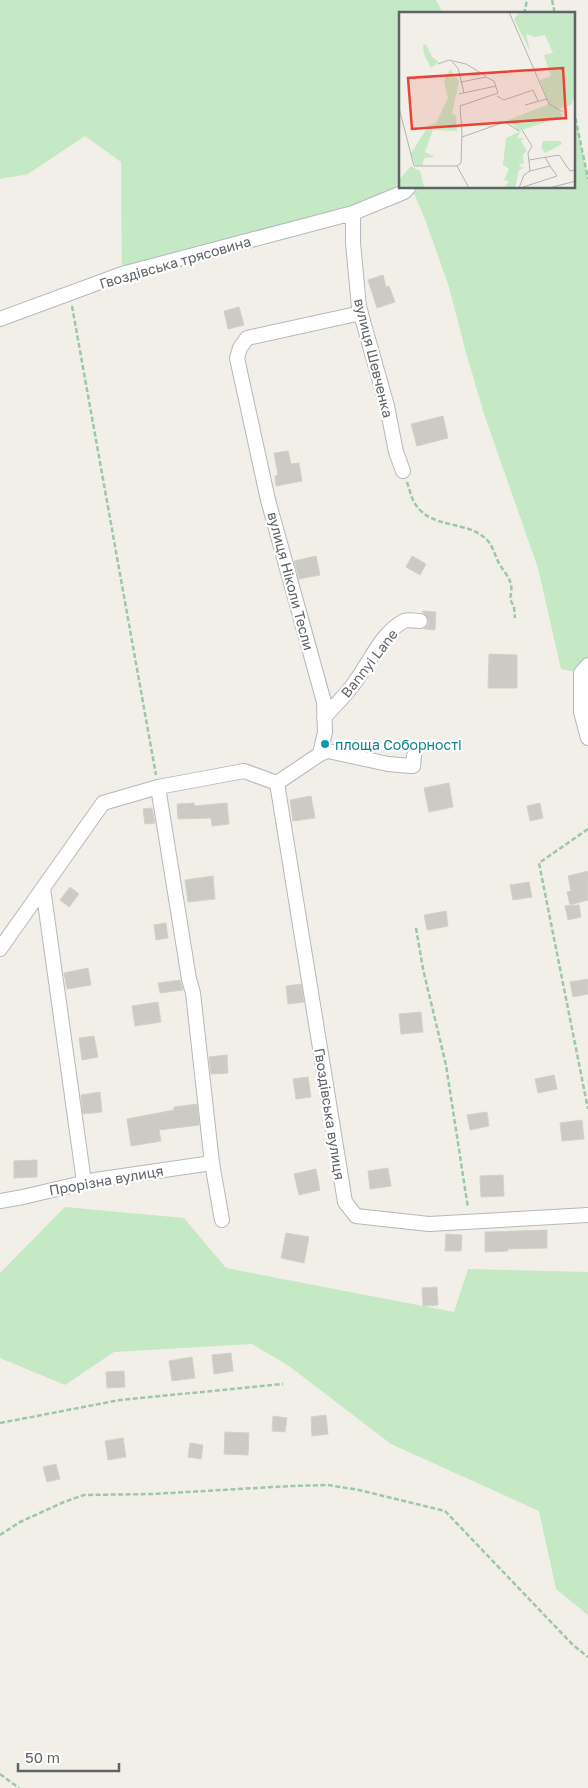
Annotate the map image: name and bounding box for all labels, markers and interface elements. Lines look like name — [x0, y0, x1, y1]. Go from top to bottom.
inset map — [399, 12, 576, 189]
street label: Гвоздівська трясовина — [97, 232, 253, 292]
street label: вулиця Шевченка — [351, 297, 397, 419]
street label: вулиця Ніколи Тесли — [264, 510, 318, 652]
street label: Bannyi Lane — [337, 625, 401, 701]
place label: площа Соборності — [335, 736, 462, 753]
marker: площа Соборності — [319, 738, 331, 750]
street label: Гвоздівська вулиця — [311, 1047, 349, 1181]
street label: Прорізна вулиця — [47, 1162, 165, 1198]
scale bar — [18, 1740, 119, 1772]
text: 50 m — [25, 1748, 60, 1766]

